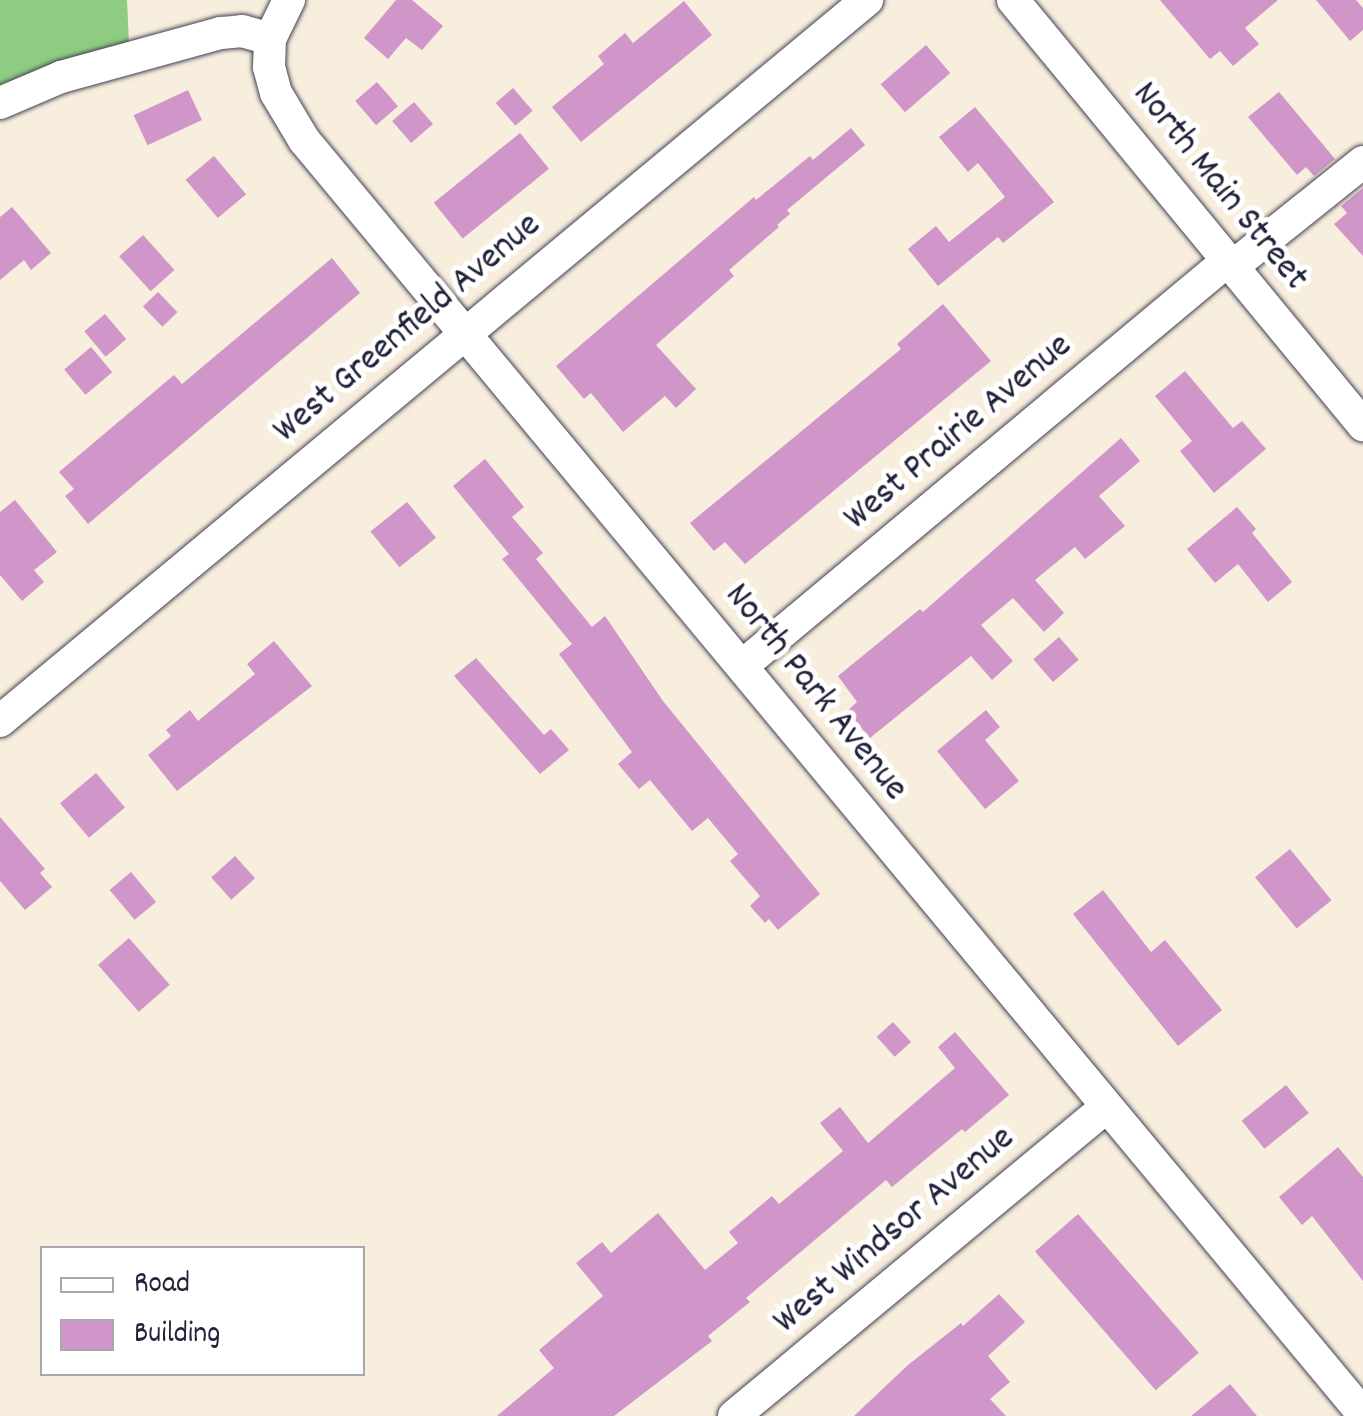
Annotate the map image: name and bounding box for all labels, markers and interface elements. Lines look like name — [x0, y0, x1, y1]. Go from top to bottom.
street label: North Main Street — [1121, 73, 1317, 301]
street label: West Greenfield Avenue — [265, 204, 551, 454]
street label: West Prairie Avenue — [836, 324, 1082, 542]
street label: North Park Avenue — [713, 575, 917, 811]
street label: West Windsor Avenue — [765, 1117, 1025, 1345]
legend — [40, 1246, 365, 1376]
text: Road — [134, 1264, 190, 1307]
text: Building — [134, 1314, 220, 1357]

